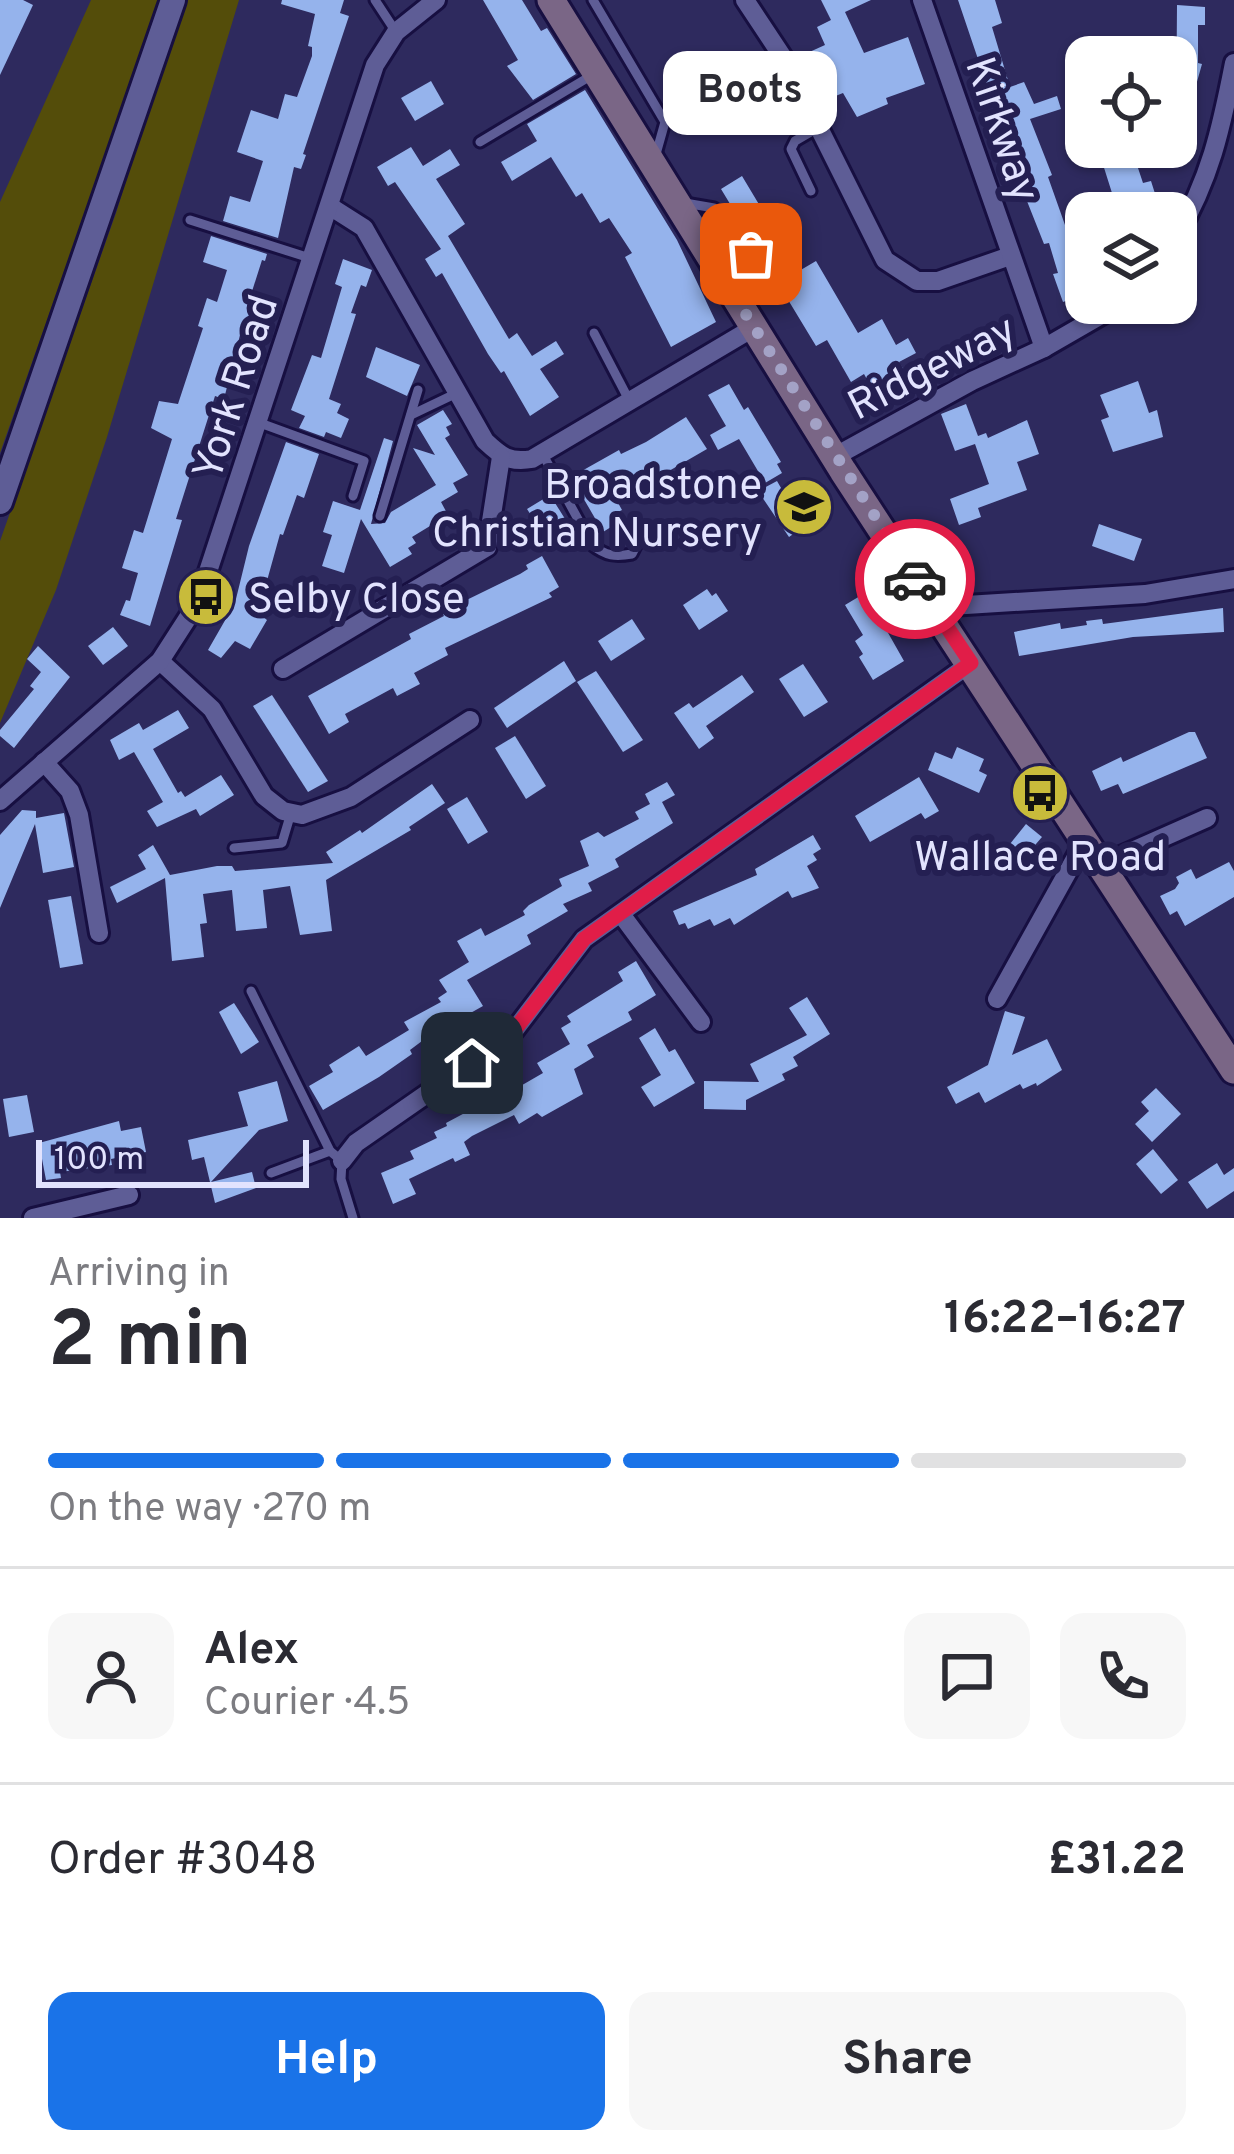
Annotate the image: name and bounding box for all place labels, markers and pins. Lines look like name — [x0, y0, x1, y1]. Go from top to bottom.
callout: Boots — [664, 50, 838, 134]
pin — [700, 203, 802, 305]
place label: Broadstone Christian Nursery — [432, 461, 762, 562]
school or university icon: Broadstone Christian Nursery — [773, 476, 835, 538]
bus stop icon: Selby Close — [175, 566, 237, 628]
place label: Selby Close — [248, 575, 465, 628]
bus stop icon: Wallace Road — [1009, 762, 1071, 824]
place label: Wallace Road — [914, 833, 1166, 886]
pin — [421, 1012, 523, 1114]

